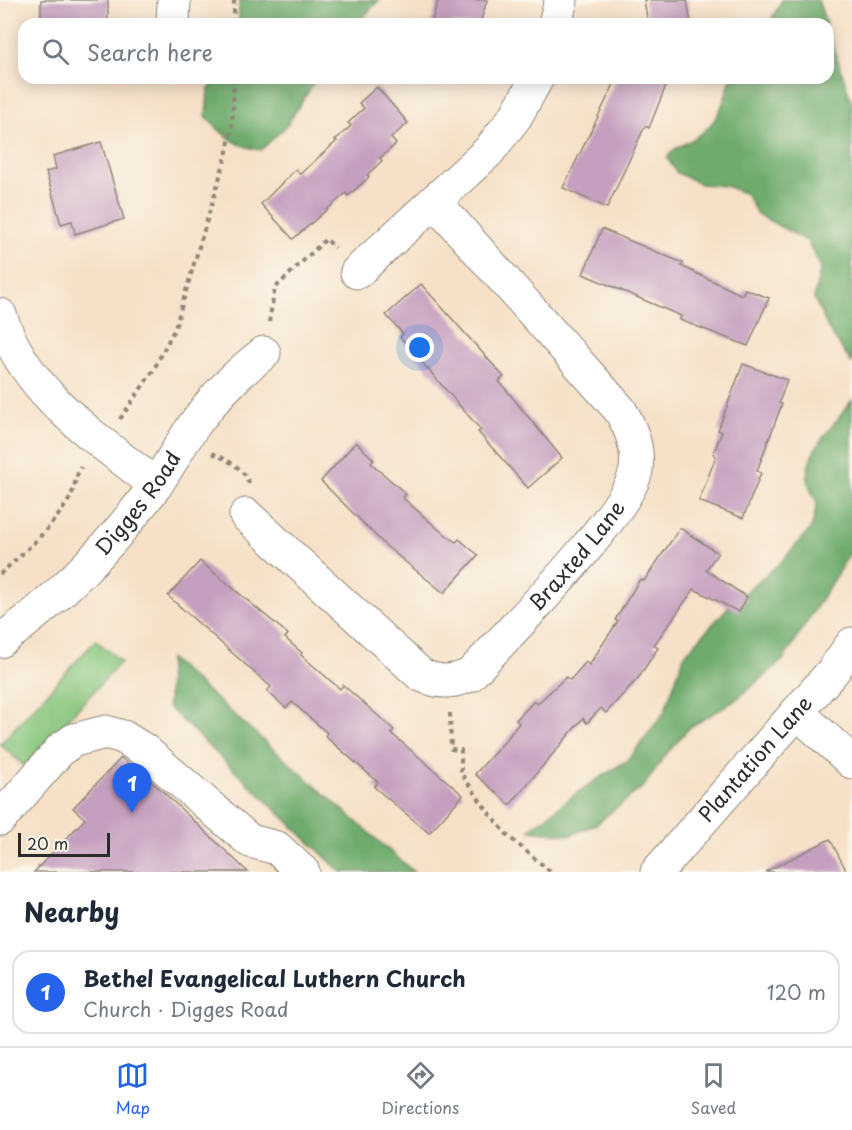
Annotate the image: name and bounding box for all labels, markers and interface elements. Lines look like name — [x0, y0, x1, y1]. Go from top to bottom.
search box — [18, 18, 834, 84]
icon: search — [39, 35, 72, 68]
text: Search here — [87, 35, 213, 68]
your location — [405, 333, 434, 362]
street label: Digges Road — [87, 444, 188, 562]
street label: Braxted Lane — [520, 493, 632, 617]
street label: Plantation Lane — [690, 687, 819, 828]
pin: 1 — [112, 764, 152, 813]
scale bar — [18, 830, 110, 858]
text: 20 m — [27, 831, 68, 855]
text: Nearby — [24, 892, 119, 931]
text: Bethel Evangelical Luthern Church — [83, 961, 466, 994]
text: 1 — [41, 977, 50, 1007]
text: 120 m — [767, 977, 826, 1007]
text: Church · Digges Road — [83, 994, 289, 1024]
tab: Map — [116, 1059, 150, 1119]
tab: Directions — [381, 1059, 459, 1119]
tab: Saved — [691, 1059, 736, 1119]

